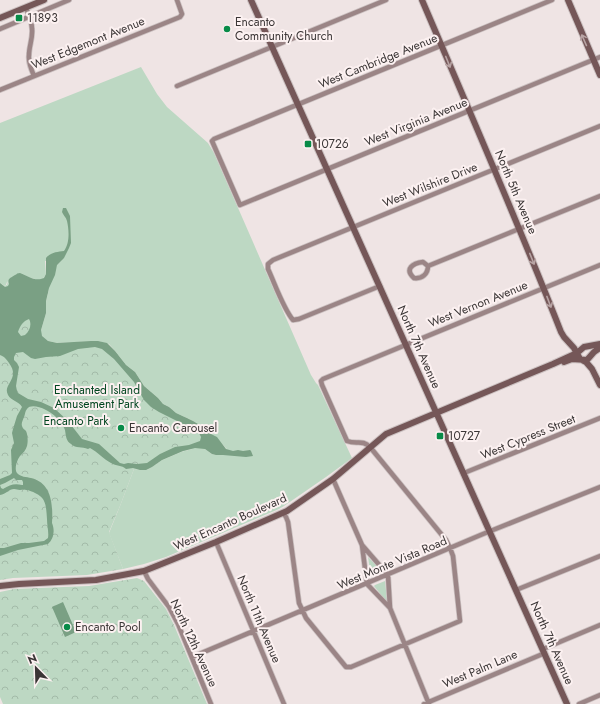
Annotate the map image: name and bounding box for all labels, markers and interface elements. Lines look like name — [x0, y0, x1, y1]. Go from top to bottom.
place label: 11893 — [27, 9, 58, 27]
street label: West Edgemont Avenue — [29, 12, 147, 74]
marker: 11893 — [14, 13, 24, 23]
place label: Encanto Community Church — [235, 13, 333, 45]
marker: Encanto Community Church — [222, 24, 232, 34]
street label: West Cambridge Avenue — [316, 29, 440, 93]
one-way arrow — [580, 34, 588, 46]
one-way arrow — [445, 55, 452, 67]
street label: West Virginia Avenue — [362, 93, 470, 151]
place label: 10726 — [316, 135, 349, 153]
marker: 10726 — [303, 139, 313, 149]
street label: North 5th Avenue — [490, 147, 542, 237]
street label: West Wilshire Drive — [380, 158, 480, 212]
one-way arrow — [529, 252, 536, 264]
street label: West Vernon Avenue — [426, 276, 530, 332]
one-way arrow — [546, 295, 554, 307]
street label: North 7th Avenue — [393, 303, 445, 391]
park label: Enchanted Island Amusement Park — [54, 381, 140, 413]
street label: West Cypress Street — [478, 410, 578, 464]
park label: Encanto Park — [43, 412, 109, 430]
place label: Encanto Carousel — [129, 419, 217, 437]
marker: Encanto Carousel — [116, 423, 126, 433]
place label: 10727 — [448, 427, 481, 445]
marker: 10727 — [435, 431, 445, 441]
street label: West Encanto Boulevard — [170, 489, 290, 555]
street label: West Monte Vista Road — [334, 532, 450, 594]
street label: North 11th Avenue — [232, 572, 286, 666]
street label: North 12th Avenue — [166, 596, 222, 690]
street label: North 7th Avenue — [526, 599, 578, 687]
place label: Encanto Pool — [75, 618, 141, 636]
marker: Encanto Pool — [62, 622, 72, 632]
street label: West Palm Lane — [440, 645, 520, 693]
north arrow — [16, 648, 56, 688]
text: N — [25, 650, 39, 668]

